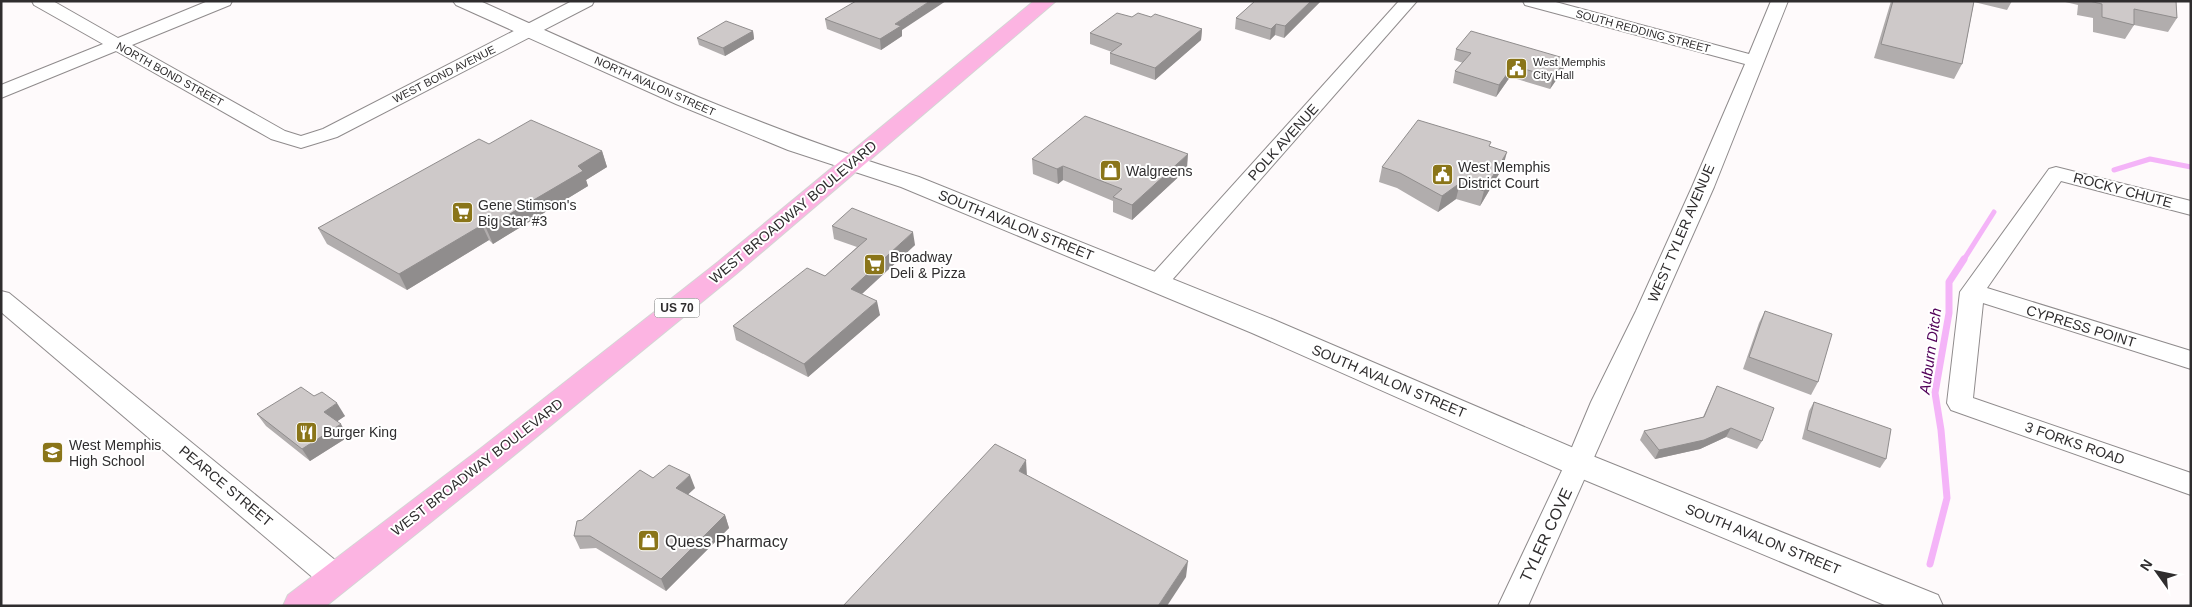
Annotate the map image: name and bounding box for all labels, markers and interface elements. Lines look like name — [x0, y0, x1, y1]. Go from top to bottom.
street label: SOUTH REDDING STREET — [1574, 7, 1712, 55]
street label: NORTH BOND STREET — [115, 40, 226, 109]
street label: WEST BOND AVENUE — [391, 43, 497, 105]
street label: NORTH AVALON STREET — [593, 54, 717, 118]
public building icon: West Memphis City Hall — [1505, 56, 1529, 80]
place label: West Memphis City Hall — [1533, 56, 1606, 81]
street label: POLK AVENUE — [1245, 101, 1321, 183]
street label: WEST BROADWAY BOULEVARD — [706, 137, 880, 287]
shop icon: Walgreens — [1098, 159, 1122, 183]
place label: West Memphis District Court — [1458, 159, 1550, 191]
street label: WEST TYLER AVENUE — [1645, 161, 1717, 305]
place label: Walgreens — [1126, 163, 1192, 179]
public building icon: West Memphis District Court — [1430, 163, 1454, 187]
street label: ROCKY CHUTE — [2072, 169, 2174, 211]
street label: SOUTH AVALON STREET — [936, 186, 1096, 264]
place label: Gene Stimson's Big Star #3 — [478, 197, 576, 229]
supermarket icon: Gene Stimson's Big Star #3 — [450, 201, 474, 225]
place label: Broadway Deli & Pizza — [890, 249, 966, 281]
supermarket icon: Broadway Deli & Pizza — [862, 253, 886, 277]
road number: US 70 — [654, 298, 700, 318]
street label: CYPRESS POINT — [2024, 302, 2138, 350]
water label: Auburn Ditch — [1915, 307, 1944, 396]
street label: SOUTH AVALON STREET — [1309, 341, 1469, 421]
street label: WEST BROADWAY BOULEVARD — [388, 395, 566, 539]
street label: 3 FORKS ROAD — [2023, 418, 2127, 468]
restaurant icon: Burger King — [295, 420, 319, 444]
place label: Burger King — [323, 424, 397, 440]
place label: West Memphis High School — [69, 437, 161, 469]
school or university icon: West Memphis High School — [41, 441, 65, 465]
street label: PEARCE STREET — [176, 442, 276, 530]
street label: TYLER COVE — [1517, 485, 1575, 585]
street label: SOUTH AVALON STREET — [1683, 500, 1843, 578]
shop icon: Quess Pharmacy — [637, 529, 661, 553]
place label: Quess Pharmacy — [665, 533, 788, 550]
north arrow — [2132, 547, 2182, 597]
text: N — [2137, 556, 2156, 574]

